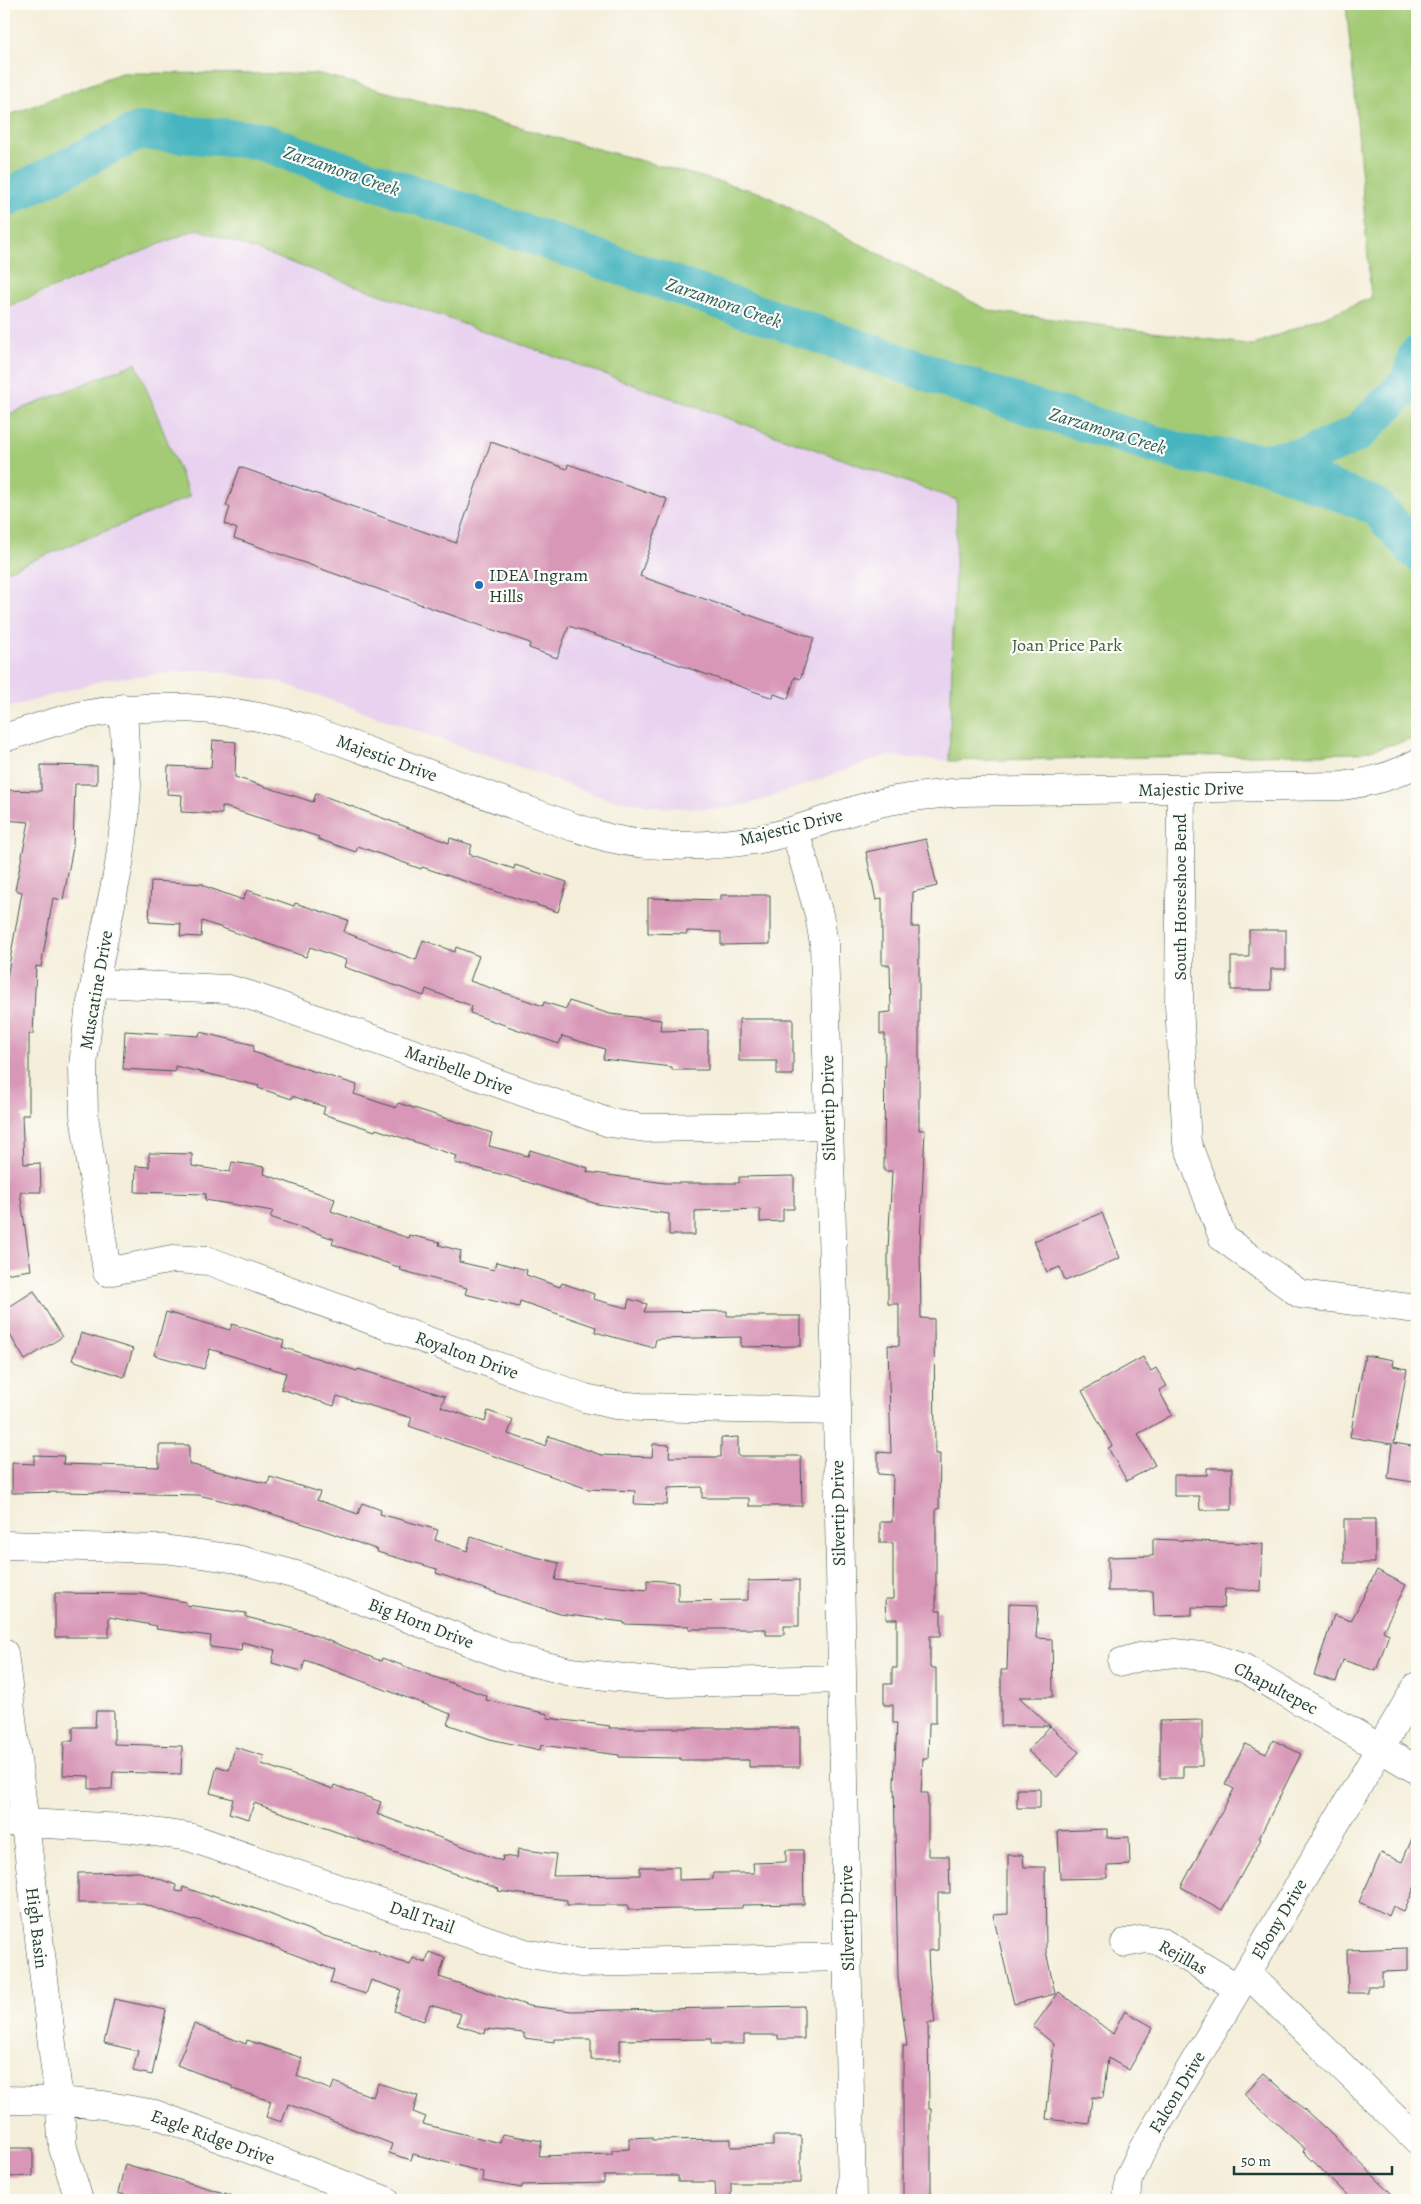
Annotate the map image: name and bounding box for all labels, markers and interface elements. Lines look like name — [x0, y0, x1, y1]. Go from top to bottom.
water label: Zarzamora Creek — [280, 139, 403, 203]
water label: Zarzamora Creek — [662, 271, 785, 335]
water label: Zarzamora Creek — [1046, 401, 1169, 461]
place label: IDEA Ingram Hills — [489, 563, 588, 608]
marker: IDEA Ingram Hills — [473, 579, 485, 591]
park label: Joan Price Park — [1012, 633, 1122, 657]
street label: Majestic Drive — [333, 729, 441, 787]
street label: Majestic Drive — [1138, 776, 1244, 802]
street label: Majestic Drive — [737, 803, 845, 851]
street label: South Horseshoe Bend — [1168, 813, 1192, 980]
street label: Muscatine Drive — [74, 929, 118, 1051]
street label: Maribelle Drive — [402, 1039, 516, 1101]
street label: Silvertip Drive — [815, 1055, 841, 1161]
street label: Royalton Drive — [412, 1325, 522, 1385]
street label: Silvertip Drive — [825, 1460, 851, 1566]
street label: Big Horn Drive — [365, 1592, 477, 1654]
street label: Chapultepec — [1230, 1656, 1322, 1720]
street label: Silvertip Drive — [834, 1865, 860, 1971]
street label: Ebony Drive — [1245, 1874, 1313, 1964]
street label: High Basin — [20, 1886, 54, 1970]
street label: Dall Trail — [386, 1895, 458, 1939]
street label: Rejillas — [1154, 1934, 1212, 1980]
street label: Falcon Drive — [1143, 2047, 1211, 2137]
street label: Eagle Ridge Drive — [148, 2103, 278, 2171]
scale bar — [1234, 2144, 1391, 2176]
text: 50 m — [1241, 2151, 1271, 2171]

